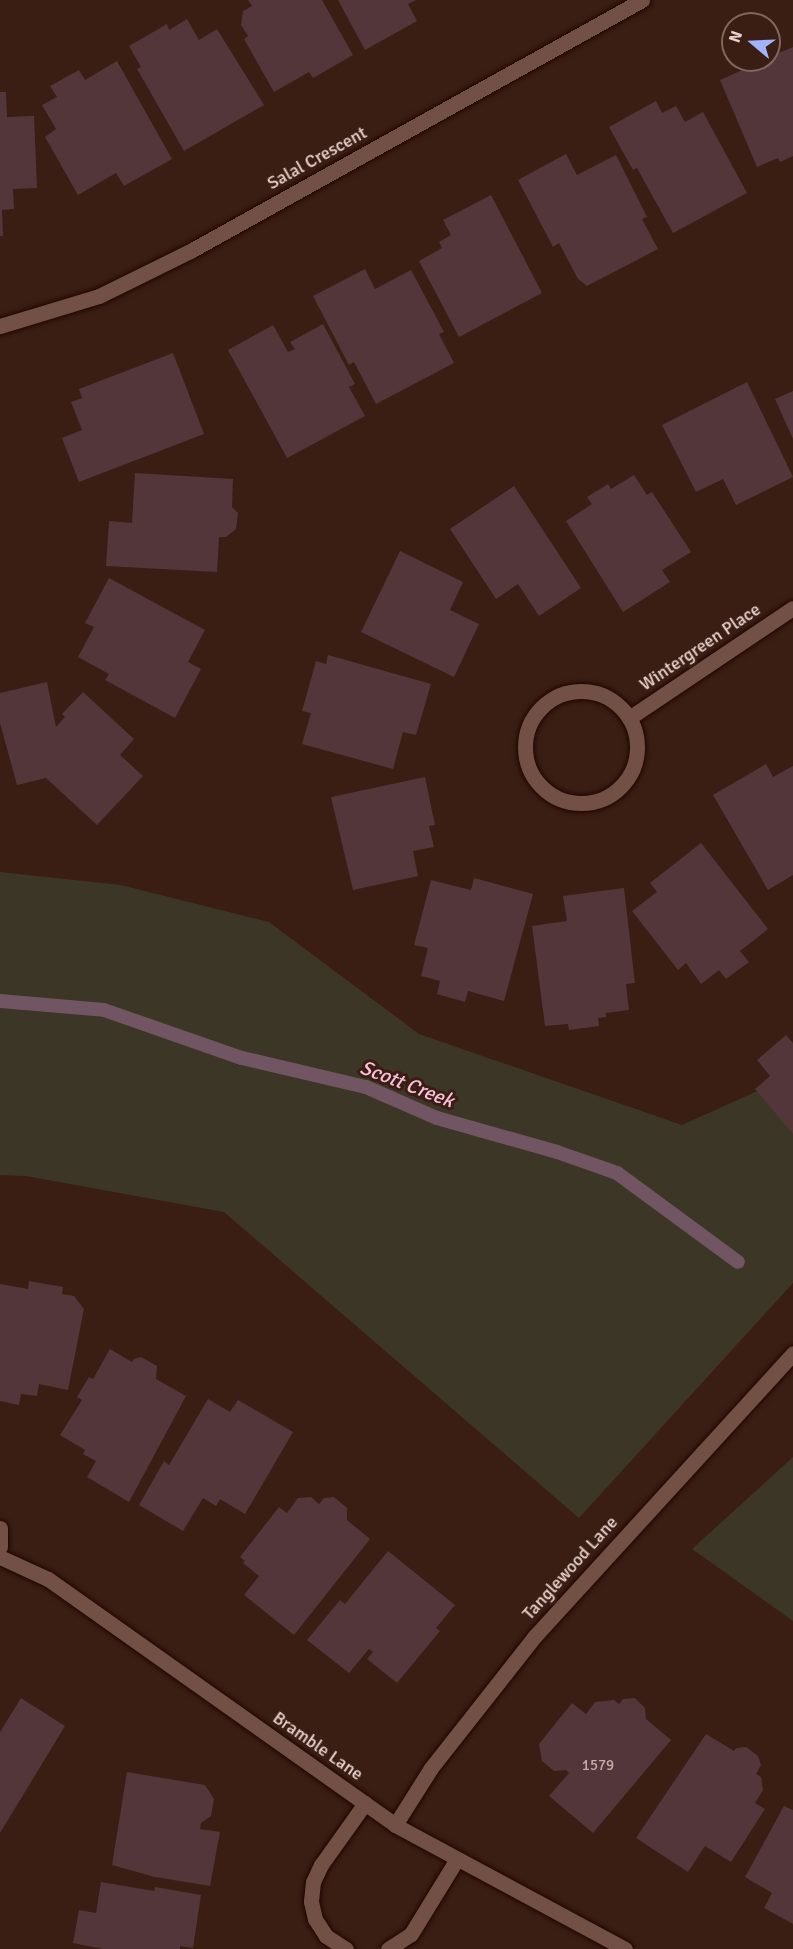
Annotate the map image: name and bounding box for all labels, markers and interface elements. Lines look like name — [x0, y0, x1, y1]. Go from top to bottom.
north arrow — [721, 12, 781, 72]
text: N — [725, 28, 747, 45]
street label: Salal Crescent — [263, 122, 371, 194]
street label: Wintergreen Place — [635, 599, 765, 695]
water label: Scott Creek — [357, 1055, 457, 1113]
street label: Tanglewood Lane — [518, 1512, 622, 1624]
street label: Bramble Lane — [269, 1707, 367, 1785]
house number: 1579 — [582, 1757, 614, 1775]

